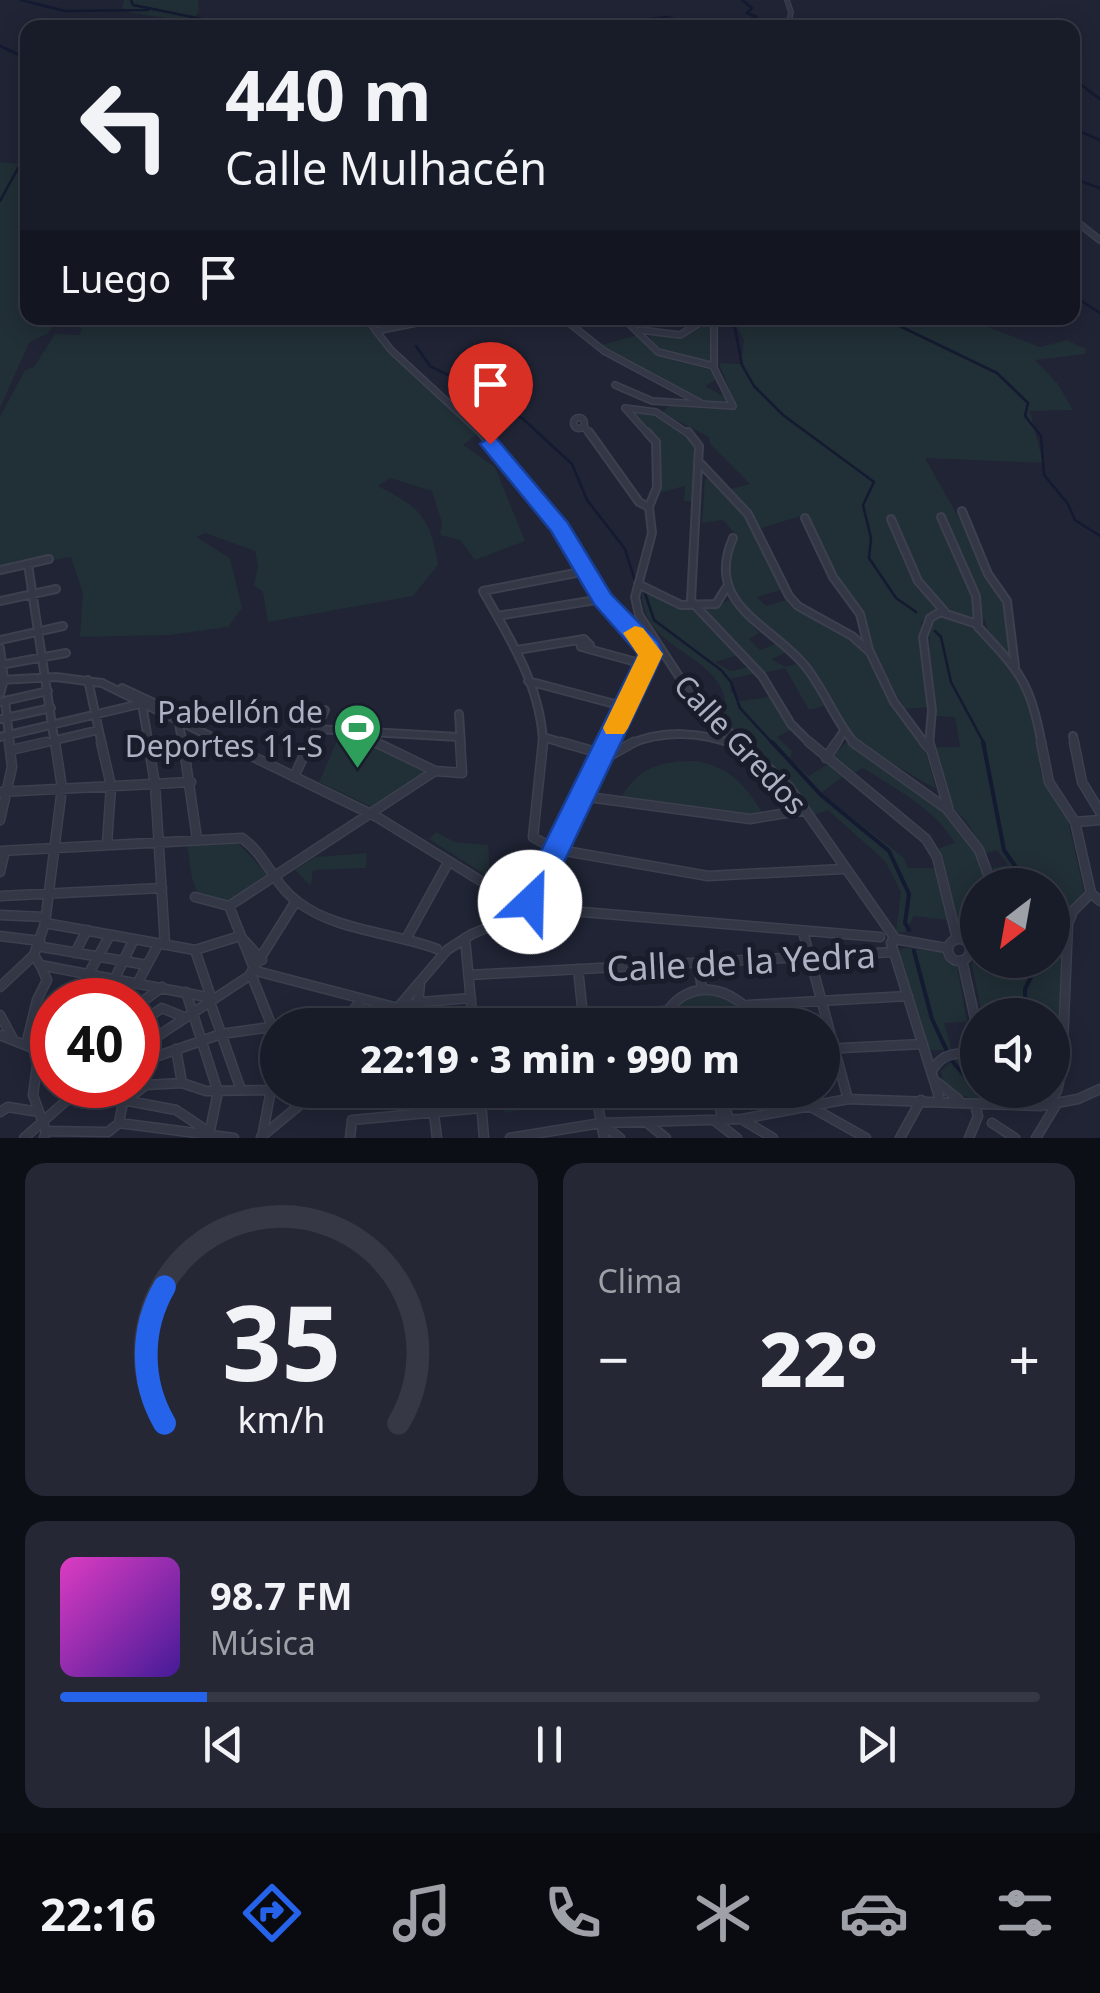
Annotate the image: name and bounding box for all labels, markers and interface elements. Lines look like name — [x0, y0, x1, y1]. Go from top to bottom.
text: 440 m — [225, 46, 432, 142]
icon: left — [60, 60, 190, 190]
text: Calle Mulhacén — [225, 137, 547, 198]
icon: arrive — [191, 250, 246, 305]
text: Luego — [60, 252, 171, 304]
pin — [448, 342, 533, 445]
icon: arrive — [463, 357, 518, 412]
street label: Calle Gredos — [665, 665, 817, 823]
place label: Pabellón de Deportes 11-S — [125, 691, 323, 766]
sports icon: Pabellón de Deportes 11-S — [332, 702, 384, 770]
position arrow — [478, 850, 582, 954]
north arrow — [960, 868, 1070, 978]
map controls — [960, 868, 1070, 1108]
street label: Calle de la Yedra — [605, 930, 877, 992]
speed limit sign: 40 — [30, 978, 160, 1108]
button: sound — [960, 998, 1070, 1108]
text: 22:19 · 3 min · 990 m — [360, 1032, 740, 1084]
text: Clima — [598, 1259, 682, 1302]
text: 35 — [222, 1270, 341, 1411]
text: 22° — [760, 1307, 878, 1409]
text: − — [598, 1321, 629, 1396]
text: + — [1009, 1321, 1040, 1396]
text: km/h — [237, 1395, 325, 1443]
text: 98.7 FM — [210, 1569, 352, 1621]
text: Música — [210, 1621, 316, 1664]
icon: previous — [196, 1717, 251, 1772]
icon: pause — [522, 1717, 577, 1772]
icon: next — [849, 1717, 904, 1772]
icon: directions — [237, 1878, 307, 1948]
icon: music — [387, 1878, 457, 1948]
icon: phone — [538, 1878, 608, 1948]
icon: climate — [688, 1878, 758, 1948]
icon: car — [839, 1878, 909, 1948]
icon: filters — [990, 1878, 1060, 1948]
text: 22:16 — [40, 1883, 156, 1944]

